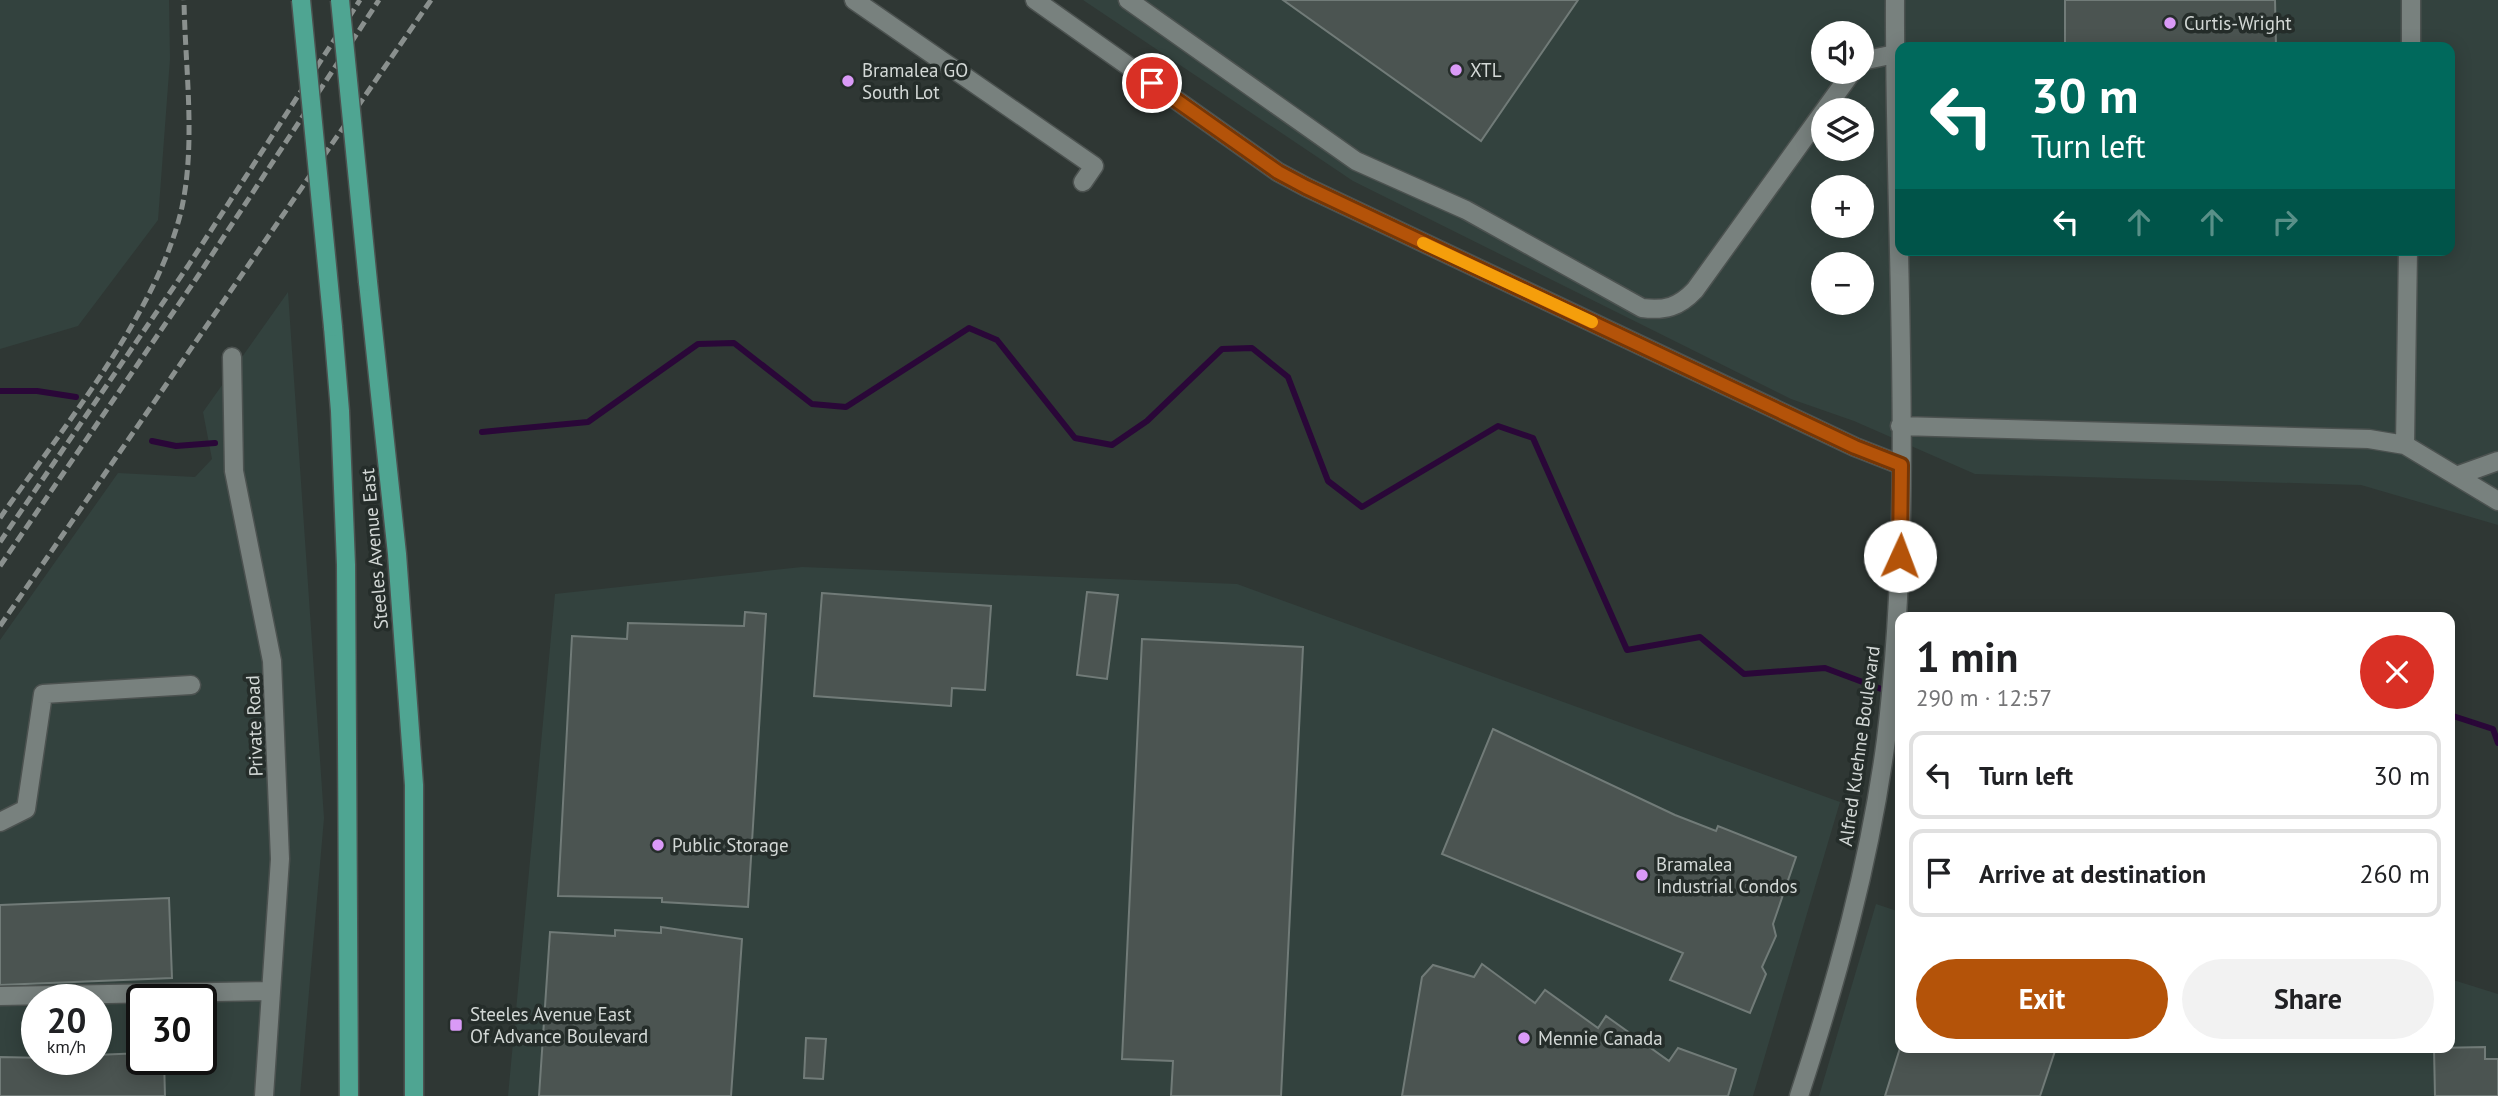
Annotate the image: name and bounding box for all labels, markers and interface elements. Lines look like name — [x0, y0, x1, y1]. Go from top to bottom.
place label: Curtis-Wright — [2184, 11, 2292, 35]
marker: Curtis-Wright — [2162, 15, 2178, 31]
map controls — [1811, 21, 1874, 315]
button: sound — [1811, 21, 1874, 84]
pin — [1122, 53, 1182, 113]
place label: Bramalea GO South Lot — [862, 58, 968, 104]
place label: XTL — [1470, 58, 1502, 82]
marker: XTL — [1448, 62, 1464, 78]
text: 30 m — [2031, 63, 2138, 127]
icon: arrive — [1133, 64, 1171, 102]
icon: left — [1916, 70, 2007, 161]
marker: Bramalea GO South Lot — [840, 73, 856, 89]
button: layers — [1811, 98, 1874, 161]
text: Turn left — [2031, 125, 2146, 167]
button: + — [1811, 175, 1874, 238]
icon: left — [2047, 203, 2085, 241]
icon: ahead — [2120, 203, 2158, 241]
icon: ahead — [2193, 203, 2231, 241]
icon: right — [2266, 203, 2304, 241]
button: − — [1811, 252, 1874, 315]
street label: Steeles Avenue East — [355, 467, 393, 631]
position arrow — [1863, 519, 1937, 593]
text: 1 min — [1916, 629, 2018, 684]
button: close — [2360, 635, 2434, 709]
street label: Alfred Kuehne Boulevard — [1833, 644, 1885, 848]
street label: Private Road — [240, 675, 268, 777]
text: 290 m · 12:57 — [1916, 683, 2052, 712]
icon: left — [1920, 756, 1958, 794]
text: Turn left — [1979, 759, 2073, 792]
text: 30 m — [2374, 759, 2430, 792]
place label: Public Storage — [672, 833, 789, 857]
marker: Public Storage — [650, 837, 666, 853]
place label: Bramalea Industrial Condos — [1656, 852, 1798, 898]
icon: arrive — [1920, 854, 1958, 892]
text: Arrive at destination — [1979, 857, 2206, 890]
text: 260 m — [2359, 857, 2430, 890]
marker: Bramalea Industrial Condos — [1634, 867, 1650, 883]
button: Exit — [1916, 959, 2168, 1039]
button: Share — [2182, 959, 2434, 1039]
speed limit sign: 30 — [126, 984, 217, 1075]
text: 20 — [47, 997, 86, 1043]
place label: Steeles Avenue East Of Advance Boulevard — [470, 1002, 648, 1048]
marker: Steeles Avenue East Of Advance Boulevard — [448, 1017, 464, 1033]
place label: Mennie Canada — [1538, 1026, 1663, 1050]
marker: Mennie Canada — [1516, 1030, 1532, 1046]
text: km/h — [47, 1035, 86, 1058]

